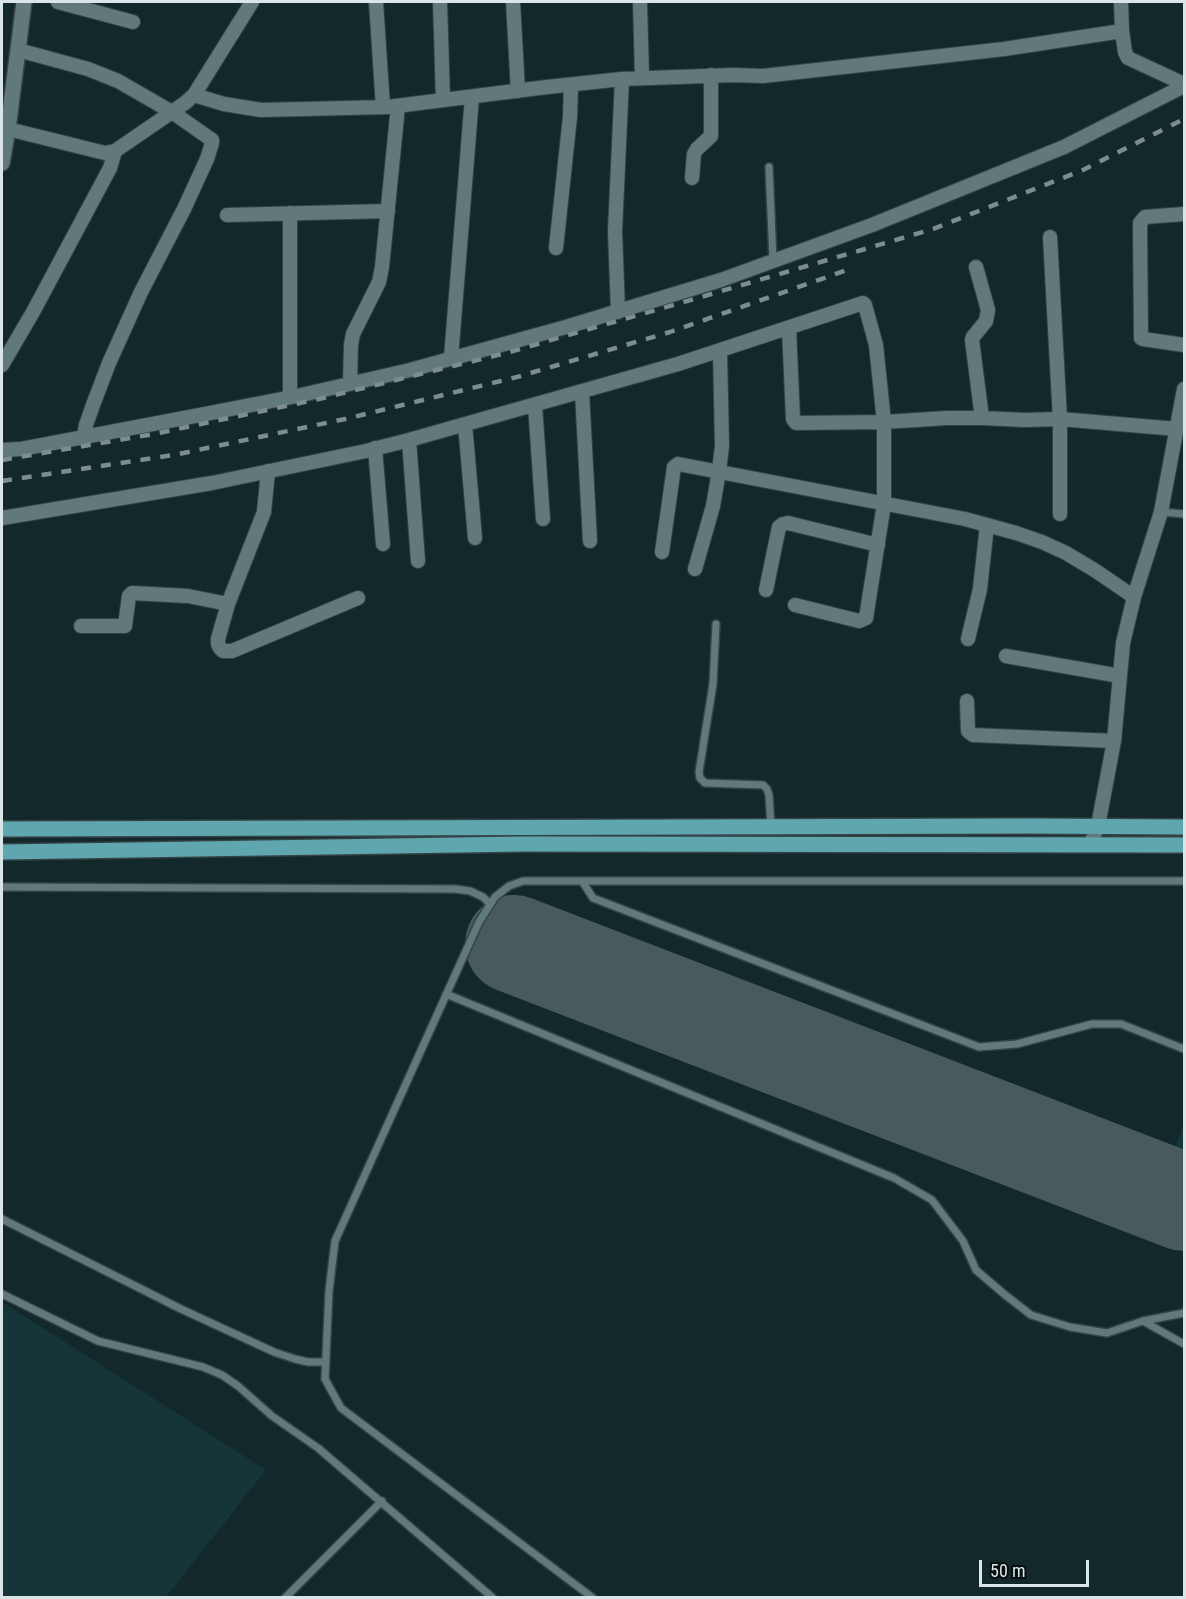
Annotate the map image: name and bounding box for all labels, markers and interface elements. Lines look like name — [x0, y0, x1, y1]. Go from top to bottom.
scale bar — [982, 1548, 1092, 1586]
text: 50 m — [990, 1560, 1025, 1581]

